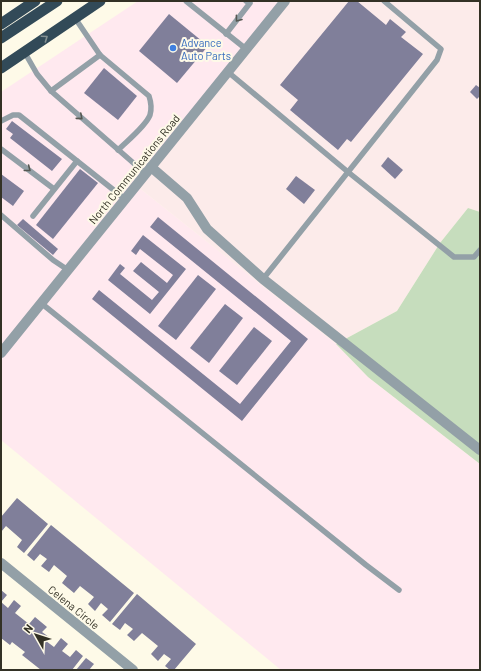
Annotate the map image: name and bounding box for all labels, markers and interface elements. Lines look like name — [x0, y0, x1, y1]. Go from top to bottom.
one-way arrow — [236, 14, 243, 21]
one-way arrow — [41, 35, 48, 43]
place label: Advance Auto Parts — [181, 36, 231, 62]
marker: Advance Auto Parts — [168, 43, 178, 53]
street label: North Communications Road — [86, 112, 182, 226]
one-way arrow — [76, 113, 83, 120]
one-way arrow — [23, 164, 30, 171]
street label: Celena Circle — [46, 582, 102, 632]
north arrow — [16, 615, 56, 655]
text: N — [20, 621, 35, 635]

